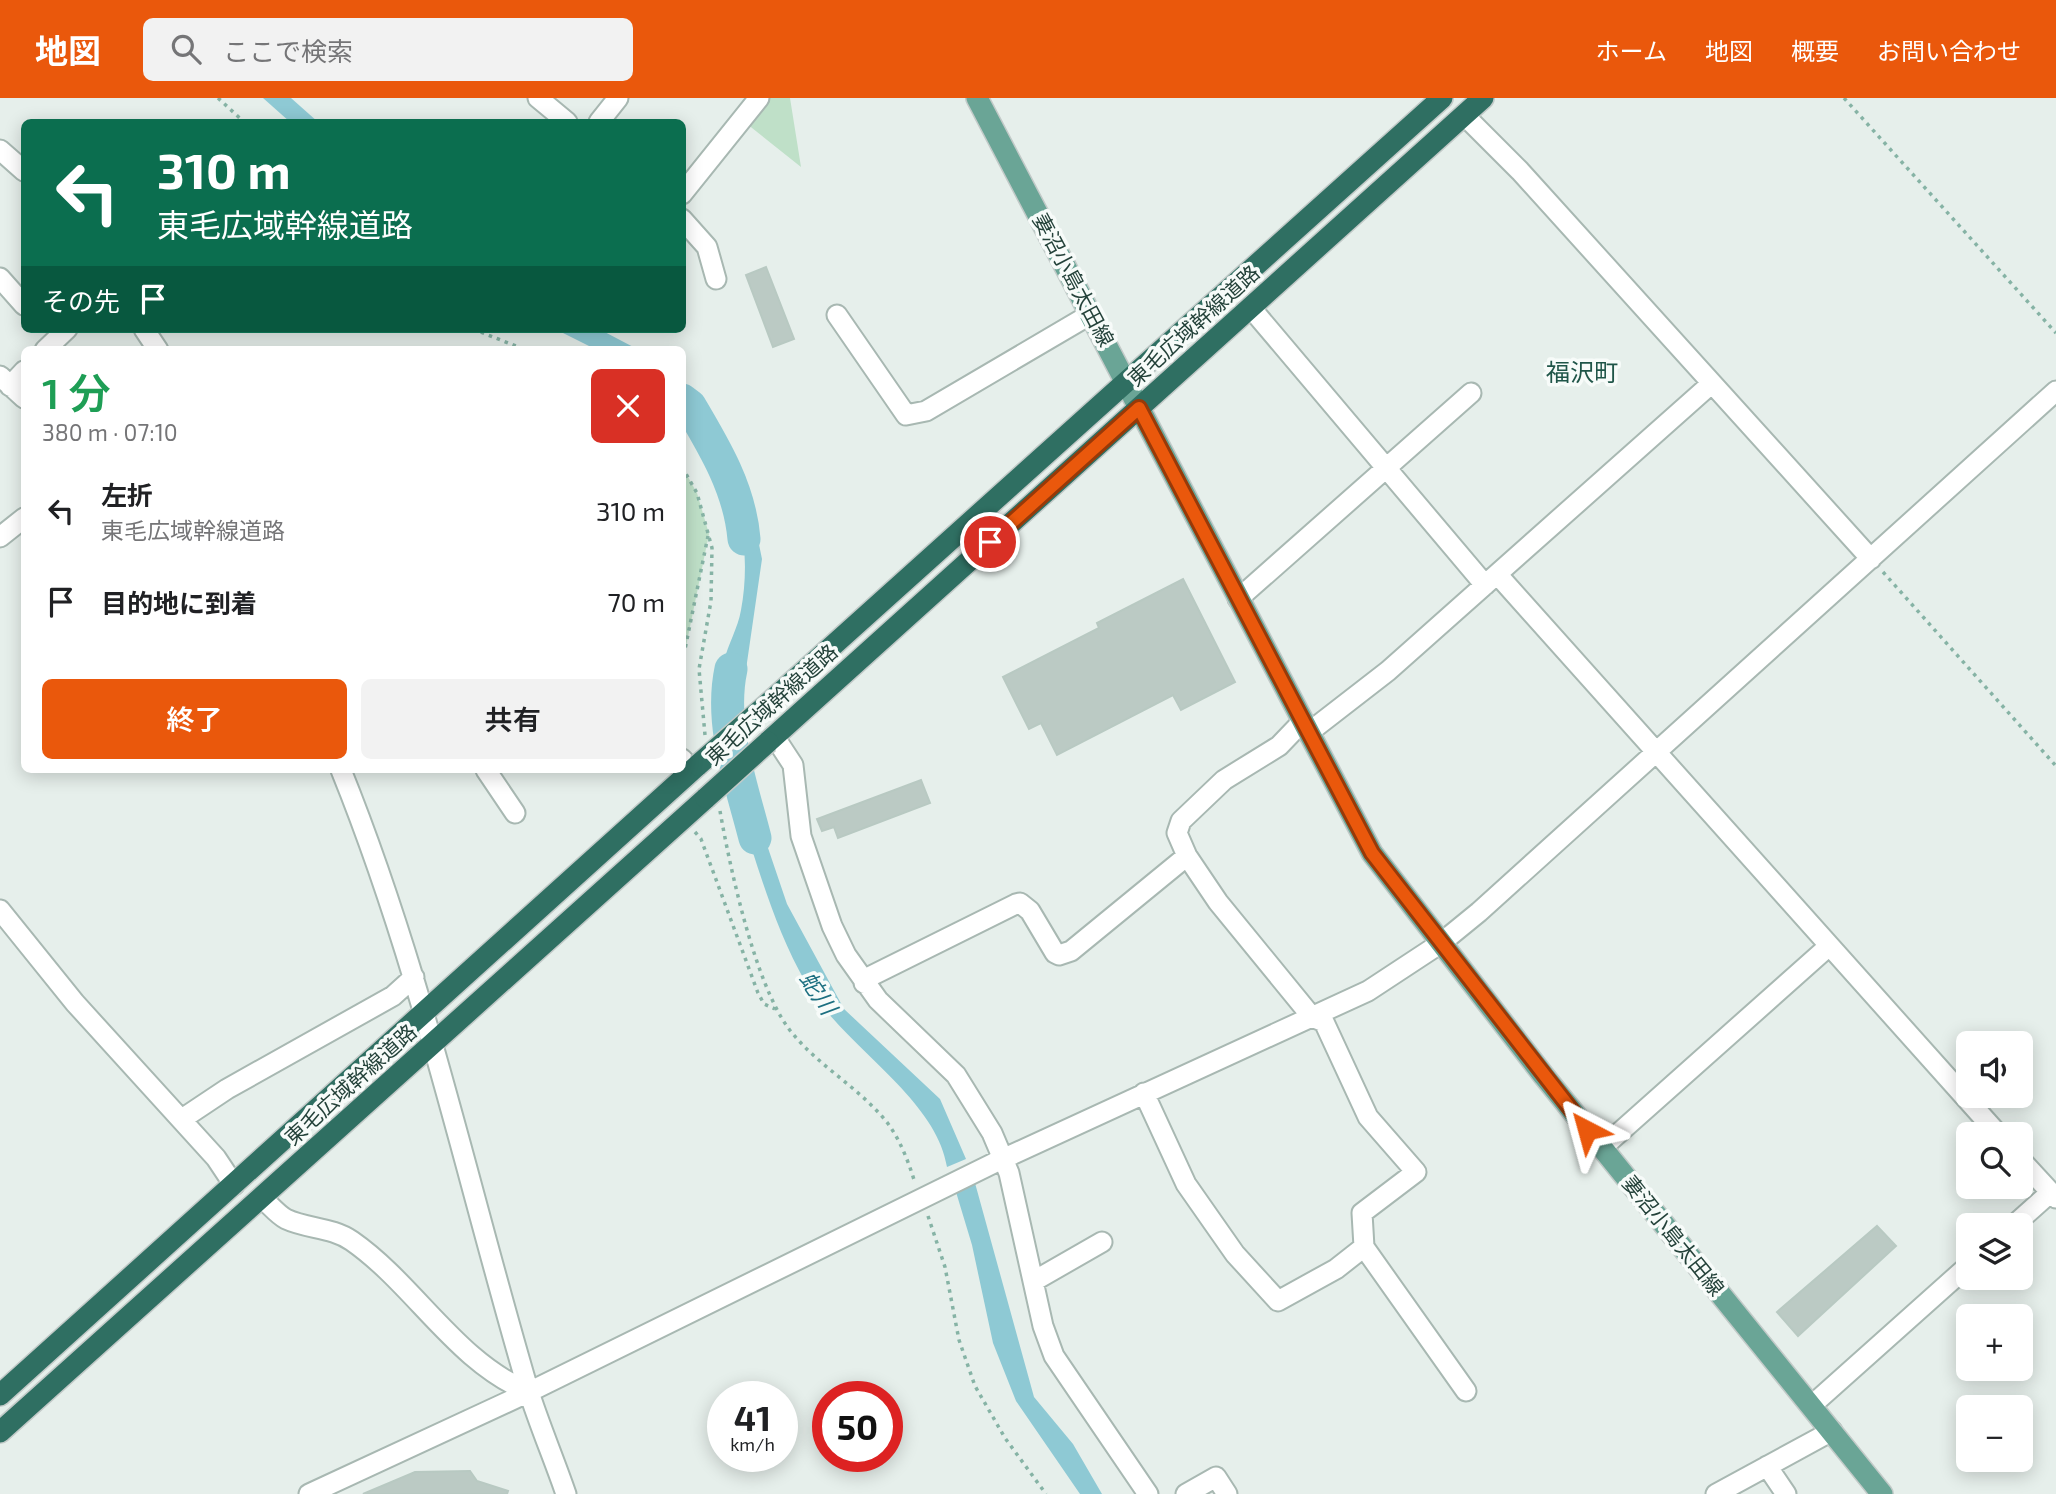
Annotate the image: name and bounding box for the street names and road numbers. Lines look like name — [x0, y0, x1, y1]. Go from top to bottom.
street label: 妻沼小島太田線 — [1029, 209, 1120, 350]
street label: 東毛広域幹線道路 — [1122, 259, 1264, 390]
street label: 東毛広域幹線道路 — [700, 638, 842, 769]
street label: 東毛広域幹線道路 — [279, 1018, 421, 1149]
street label: 妻沼小島太田線 — [1618, 1170, 1730, 1300]

